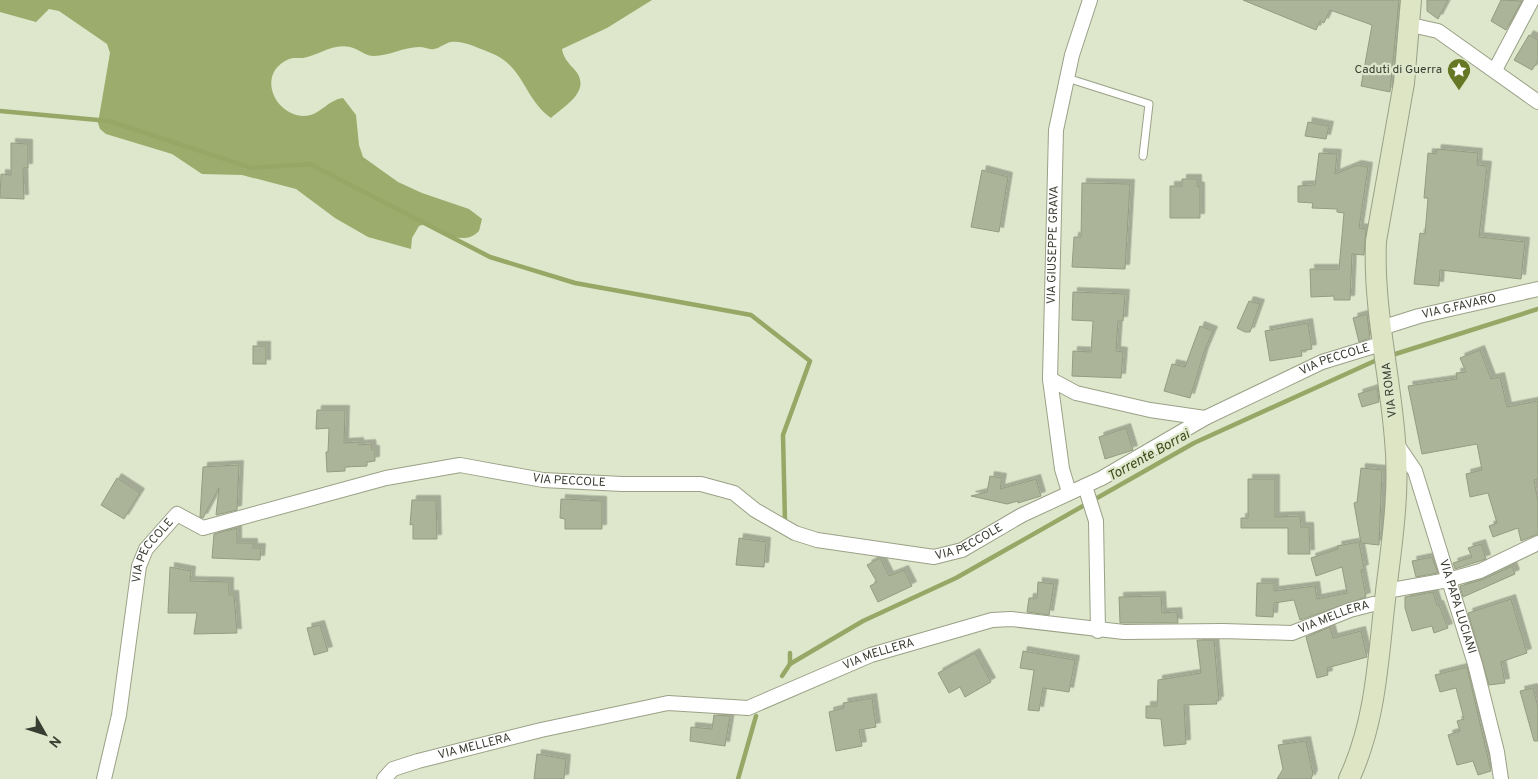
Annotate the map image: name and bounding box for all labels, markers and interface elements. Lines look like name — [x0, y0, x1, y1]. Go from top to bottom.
place icon: Caduti di Guerra — [1446, 57, 1472, 91]
place label: Caduti di Guerra — [1355, 62, 1442, 78]
street label: VIA GIUSEPPE GRAVA — [1044, 185, 1063, 304]
street label: VIA G.FAVARO — [1420, 291, 1498, 323]
street label: VIA PECCOLE — [1297, 340, 1372, 380]
street label: VIA ROMA — [1379, 361, 1401, 419]
water label: Torrente Borrai — [1105, 426, 1194, 486]
street label: VIA PECCOLE — [531, 470, 606, 491]
street label: VIA PECCOLE — [129, 515, 177, 584]
street label: VIA PECCOLE — [933, 520, 1006, 564]
street label: VIA PAPA LUCIANI — [1435, 558, 1479, 656]
street label: VIA MELLERA — [1296, 597, 1371, 638]
street label: VIA MELLERA — [840, 635, 916, 674]
north arrow — [20, 709, 70, 759]
street label: VIA MELLERA — [436, 730, 513, 764]
text: N — [44, 732, 64, 750]

